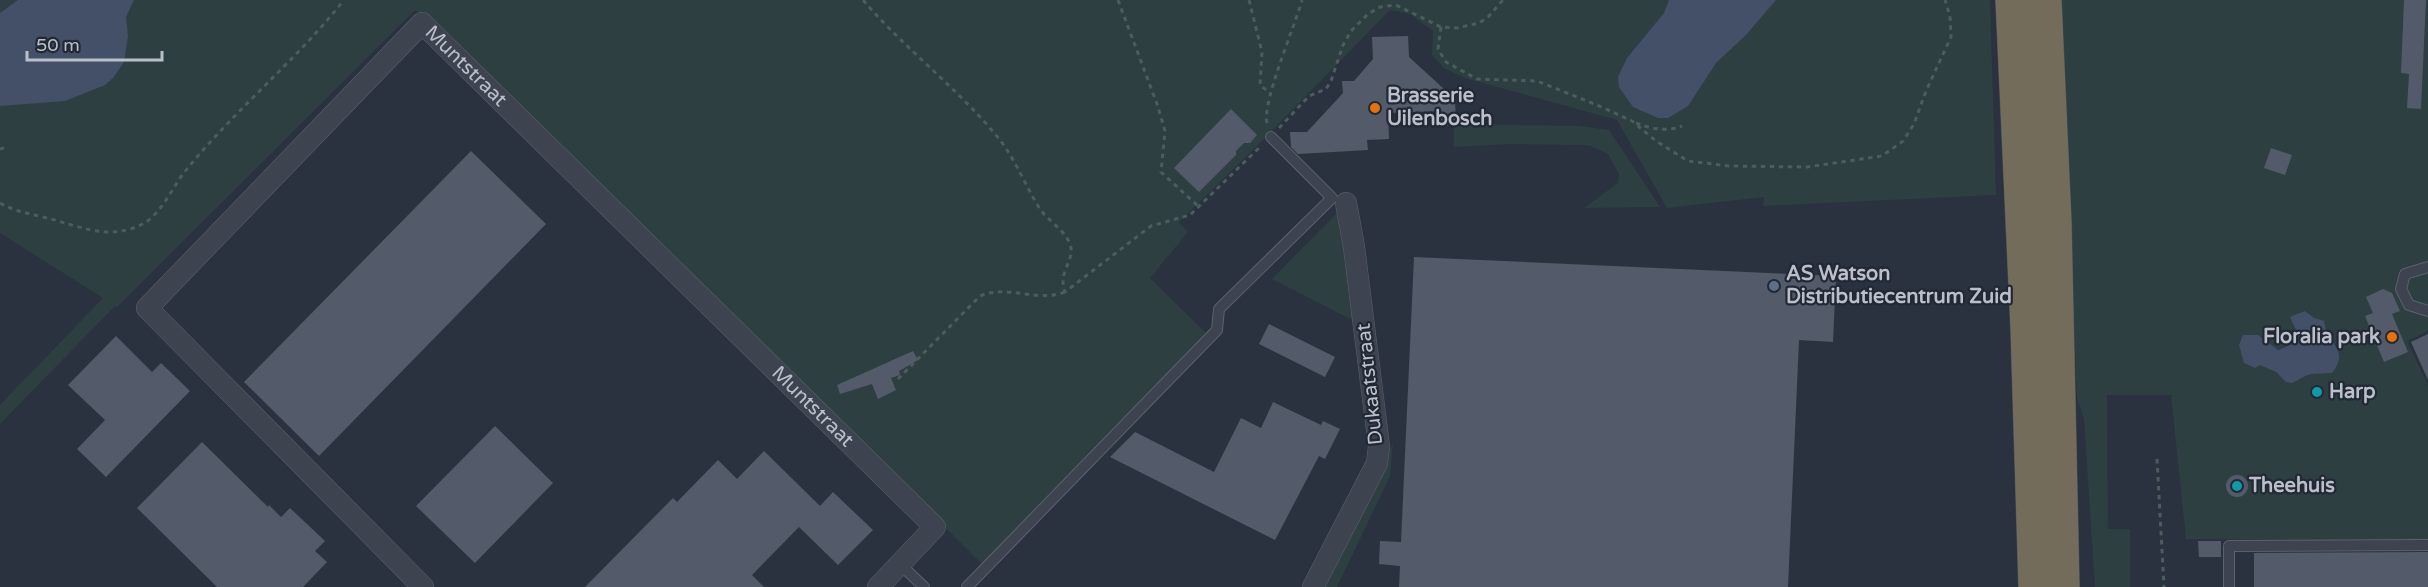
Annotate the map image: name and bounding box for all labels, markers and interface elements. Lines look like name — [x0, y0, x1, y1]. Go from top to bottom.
street label: Muntstraat — [420, 21, 512, 112]
scale bar — [27, 24, 162, 62]
text: 50 m — [36, 34, 80, 56]
place label: Brasserie Uilenbosch — [1387, 84, 1493, 131]
marker: Brasserie Uilenbosch — [1368, 101, 1382, 115]
place label: AS Watson Distributiecentrum Zuid — [1786, 262, 2012, 309]
marker: AS Watson Distributiecentrum Zuid — [1767, 279, 1781, 293]
street label: Dukaatstraat — [1352, 322, 1388, 446]
place label: Floralia park — [2263, 325, 2380, 349]
marker: Floralia park — [2385, 330, 2399, 344]
street label: Muntstraat — [766, 361, 859, 453]
place label: Harp — [2329, 380, 2376, 404]
marker: Harp — [2310, 385, 2324, 399]
place label: Theehuis — [2248, 474, 2335, 498]
marker: Theehuis — [2230, 479, 2244, 493]

